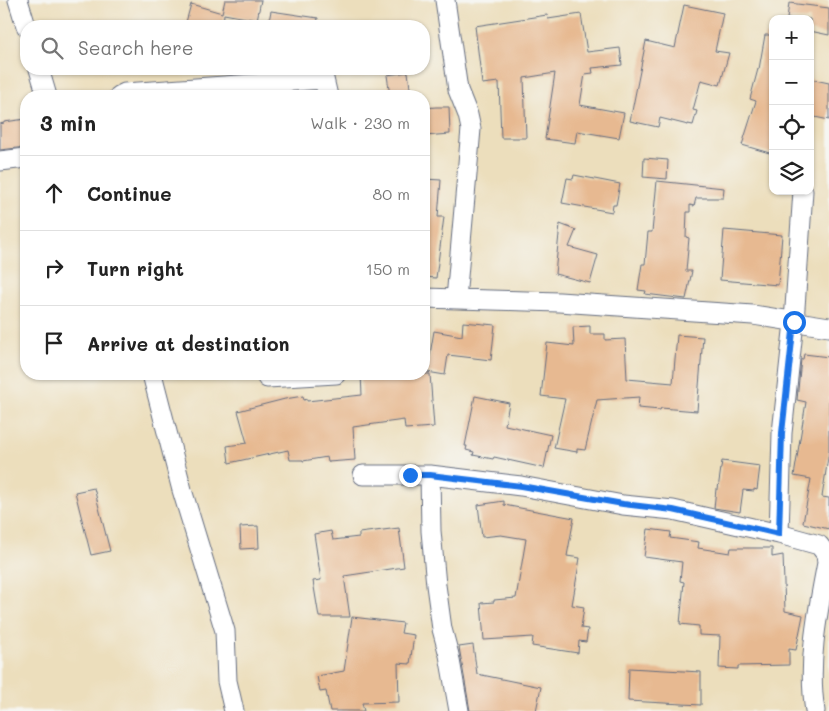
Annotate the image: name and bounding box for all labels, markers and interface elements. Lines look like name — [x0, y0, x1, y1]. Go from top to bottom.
map controls — [769, 15, 814, 195]
button: + — [769, 15, 814, 60]
search box — [20, 20, 430, 75]
icon: search — [38, 34, 66, 62]
text: Search here — [78, 35, 194, 60]
button: − — [769, 60, 814, 105]
button: locate — [769, 105, 814, 150]
text: 3 min — [40, 109, 96, 136]
text: Walk · 230 m — [310, 112, 410, 133]
button: layers — [769, 150, 814, 195]
icon: ahead — [40, 179, 68, 207]
text: Continue — [87, 181, 172, 206]
text: 80 m — [373, 183, 410, 204]
icon: right — [40, 254, 68, 282]
text: Turn right — [87, 256, 184, 281]
text: 150 m — [366, 258, 410, 279]
route start — [783, 311, 806, 334]
icon: arrive — [40, 329, 68, 357]
text: Arrive at destination — [87, 331, 290, 356]
route end — [399, 464, 422, 487]

